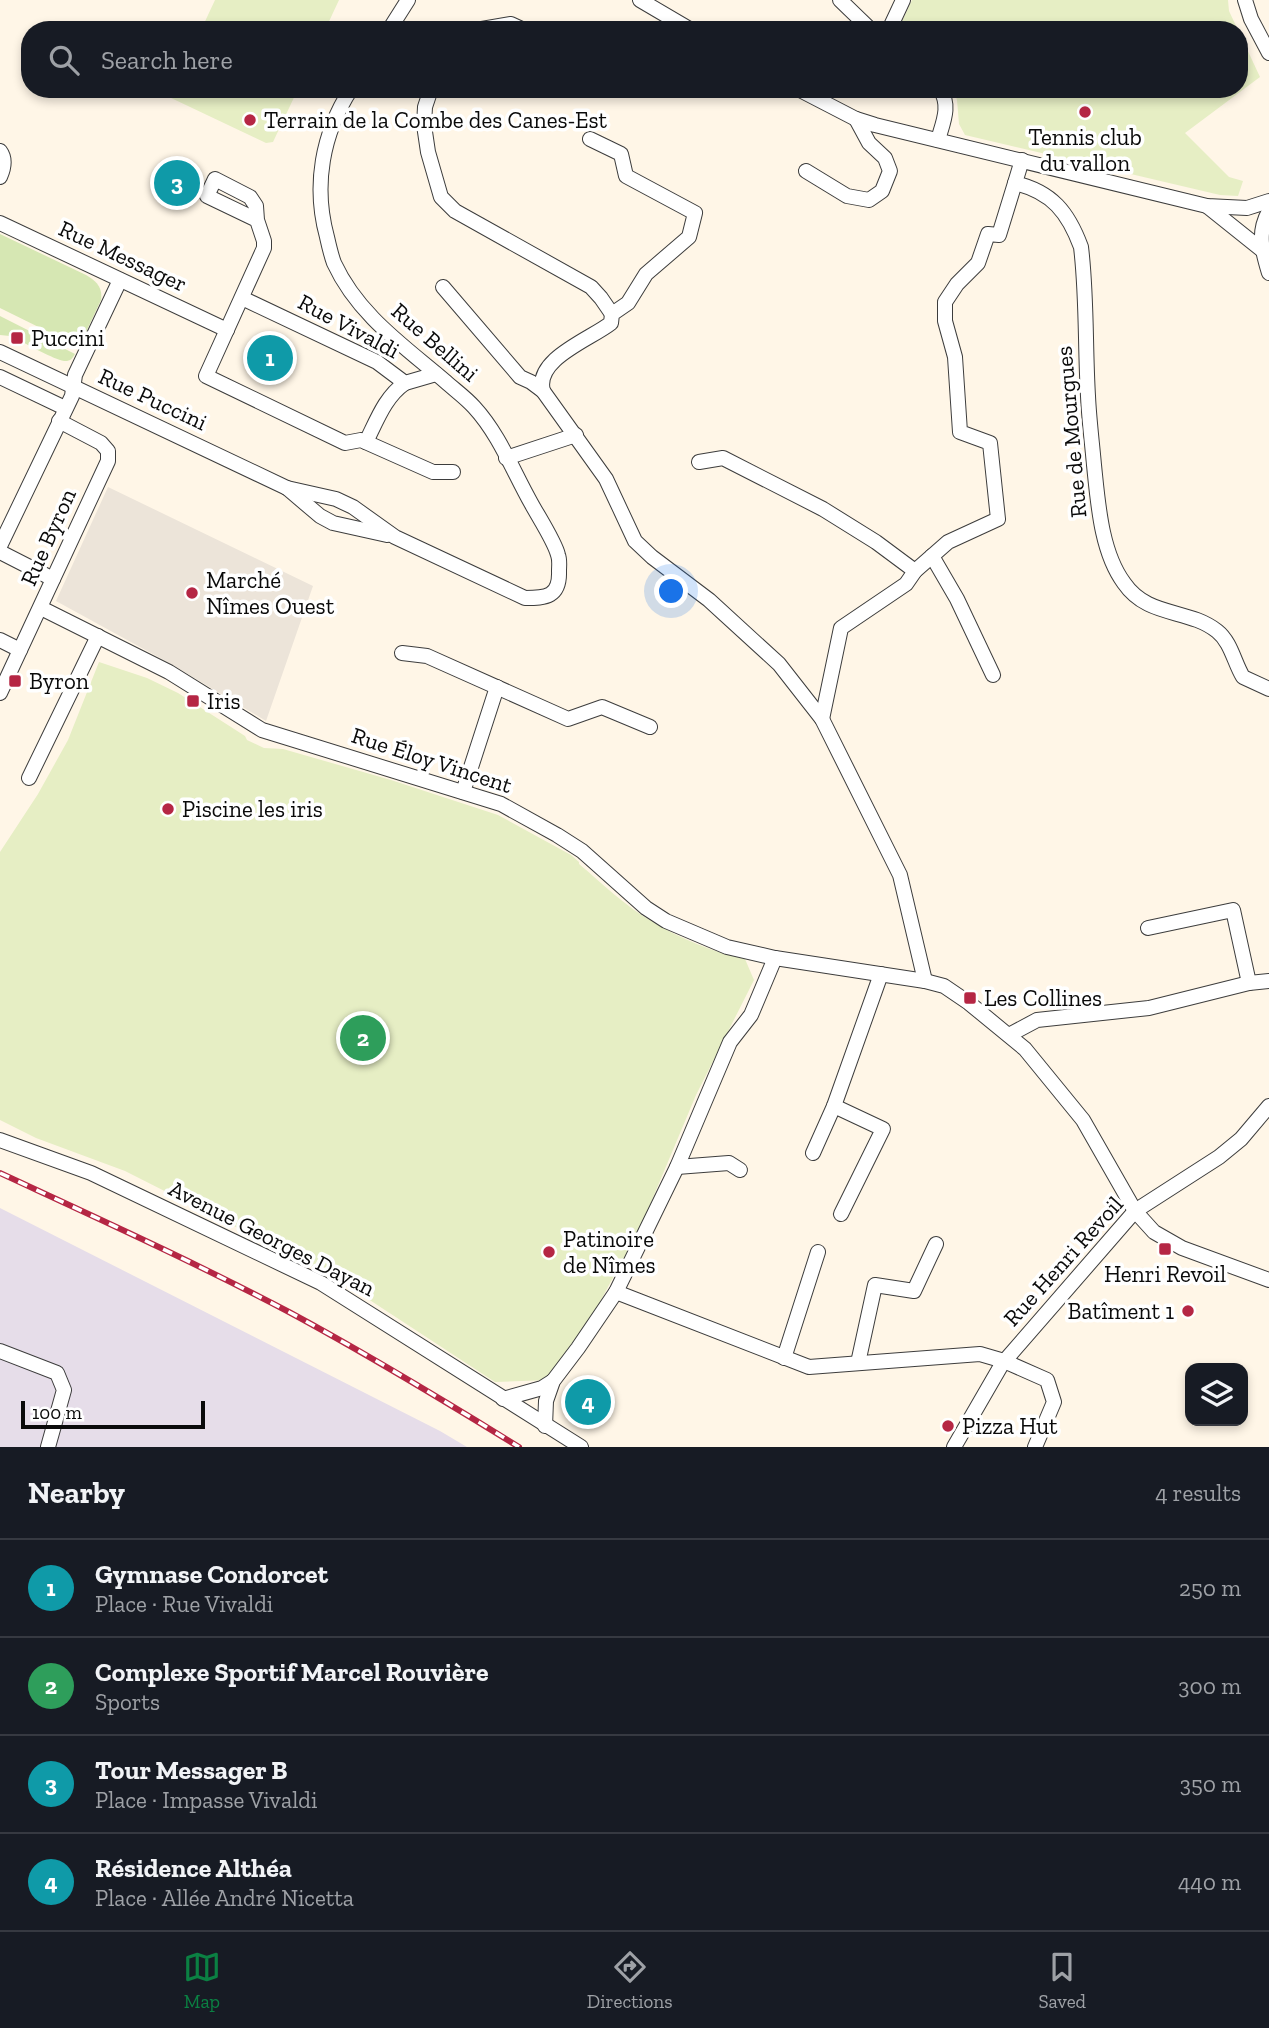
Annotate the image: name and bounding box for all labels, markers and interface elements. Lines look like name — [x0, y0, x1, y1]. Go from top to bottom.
search box — [21, 21, 1248, 98]
icon: search — [45, 41, 83, 79]
text: Search here — [101, 44, 233, 76]
marker: Tennis club du vallon — [1077, 104, 1093, 120]
place label: Terrain de la Combe des Canes-Est — [264, 106, 608, 134]
marker: Terrain de la Combe des Canes-Est — [242, 112, 258, 128]
place label: Tennis club du vallon — [1028, 123, 1142, 177]
pin: 3 — [154, 157, 200, 209]
street label: Rue Messager — [55, 214, 191, 298]
street label: Rue Vivaldi — [293, 288, 405, 364]
street label: Rue Bellini — [386, 297, 484, 387]
place label: Puccini — [31, 324, 104, 352]
marker: Puccini — [9, 330, 25, 346]
pin: 1 — [247, 332, 293, 384]
street label: Rue de Mourgues — [1050, 345, 1092, 519]
street label: Rue Puccini — [94, 362, 212, 436]
street label: Rue Byron — [14, 484, 82, 590]
place label: Marché Nîmes Ouest — [206, 566, 335, 620]
your location — [654, 574, 688, 608]
marker: Marché Nîmes Ouest — [184, 585, 200, 601]
place label: Byron — [29, 667, 89, 695]
marker: Byron — [7, 673, 23, 689]
place label: Iris — [207, 687, 241, 715]
marker: Iris — [185, 693, 201, 709]
street label: Rue Éloy Vincent — [348, 721, 516, 799]
place label: Piscine les iris — [182, 795, 323, 823]
marker: Piscine les iris — [160, 801, 176, 817]
place label: Les Collines — [984, 984, 1102, 1012]
marker: Les Collines — [962, 990, 978, 1006]
pin: 2 — [340, 1012, 386, 1064]
street label: Avenue Georges Dayan — [164, 1174, 380, 1302]
street label: Rue Henri Revoil — [997, 1190, 1129, 1332]
place label: Patinoire de Nîmes — [563, 1225, 656, 1279]
marker: Henri Revoil — [1157, 1241, 1173, 1257]
marker: Patinoire de Nîmes — [541, 1244, 557, 1260]
place label: Henri Revoil — [1104, 1260, 1226, 1288]
place label: Batîment 1 — [1068, 1297, 1174, 1325]
marker: Batîment 1 — [1180, 1303, 1196, 1319]
map controls — [1185, 1363, 1248, 1426]
button: layers — [1185, 1363, 1248, 1426]
pin: 4 — [565, 1376, 611, 1428]
scale bar — [21, 1398, 205, 1430]
text: 100 m — [32, 1401, 82, 1424]
place label: Pizza Hut — [962, 1412, 1058, 1440]
marker: Pizza Hut — [940, 1418, 956, 1434]
text: Nearby — [28, 1475, 125, 1511]
text: 4 results — [1155, 1479, 1241, 1507]
text: Gymnase Condorcet — [95, 1558, 328, 1590]
text: 1 — [46, 1574, 56, 1602]
text: 250 m — [1179, 1574, 1241, 1602]
text: Place · Rue Vivaldi — [95, 1590, 273, 1618]
text: Complexe Sportif Marcel Rouvière — [95, 1656, 489, 1688]
text: 2 — [45, 1672, 57, 1700]
text: 300 m — [1178, 1672, 1241, 1700]
text: Sports — [95, 1688, 160, 1716]
text: Tour Messager B — [95, 1754, 287, 1786]
text: 3 — [45, 1770, 57, 1798]
text: 350 m — [1180, 1770, 1241, 1798]
text: Place · Impasse Vivaldi — [95, 1786, 317, 1814]
text: Résidence Althéa — [95, 1852, 292, 1884]
text: 4 — [44, 1868, 58, 1896]
text: 440 m — [1178, 1868, 1241, 1896]
text: Place · Allée André Nicetta — [95, 1884, 354, 1912]
tab: Map — [183, 1948, 221, 2013]
tab: Directions — [587, 1948, 673, 2013]
tab: Saved — [1038, 1948, 1086, 2013]

